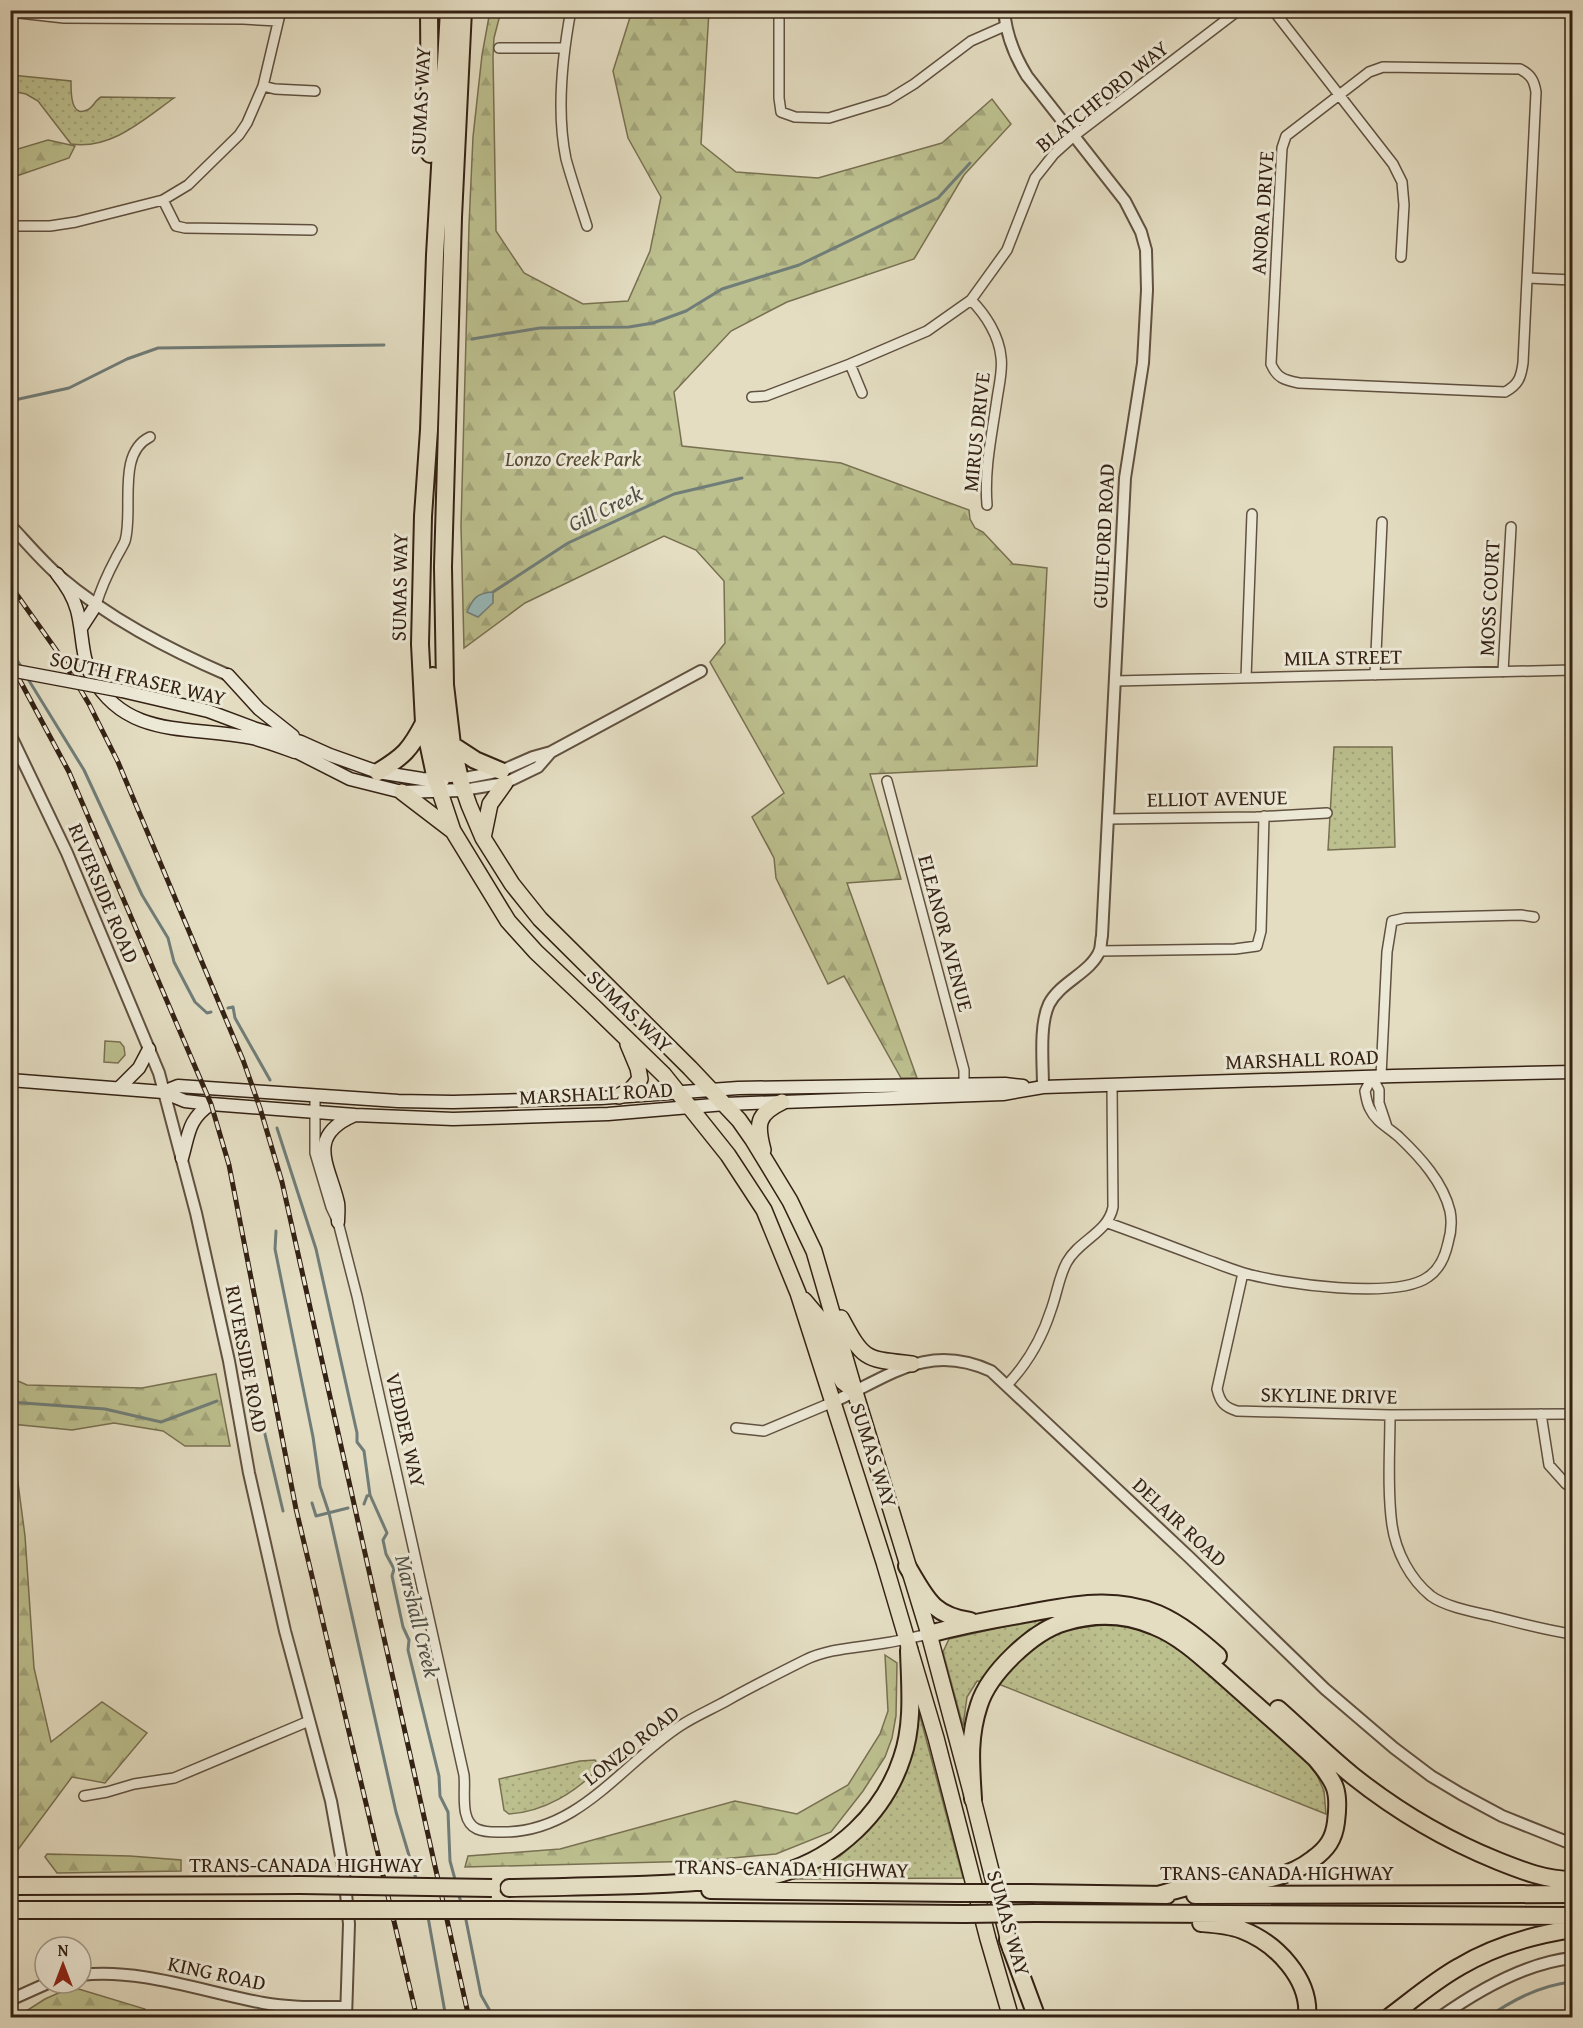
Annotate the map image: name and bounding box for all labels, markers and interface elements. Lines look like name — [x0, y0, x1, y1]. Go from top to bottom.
street label: BLATCHFORD WAY — [1029, 32, 1175, 159]
street label: SUMAS WAY — [402, 46, 438, 156]
street label: ANORA DRIVE — [1242, 150, 1282, 276]
street label: MIRUS DRIVE — [954, 370, 998, 493]
park label: Lonzo Creek Park — [504, 443, 641, 474]
street label: GUILFORD ROAD — [1084, 463, 1122, 609]
water label: Gill Creek — [563, 476, 648, 539]
street label: SUMAS WAY — [383, 532, 415, 642]
street label: MOSS COURT — [1470, 539, 1508, 657]
street label: MILA STREET — [1284, 640, 1403, 674]
street label: SOUTH FRASER WAY — [47, 643, 229, 713]
street label: ELLIOT AVENUE — [1147, 781, 1288, 815]
street label: RIVERSIDE ROAD — [61, 818, 147, 968]
street label: ELEANOR AVENUE — [910, 851, 982, 1015]
street label: SUMAS WAY — [580, 962, 680, 1060]
street label: MARSHALL ROAD — [1225, 1041, 1379, 1077]
street label: MARSHALL ROAD — [518, 1073, 674, 1113]
street label: RIVERSIDE ROAD — [218, 1283, 276, 1435]
street label: VEDDER WAY — [378, 1370, 434, 1491]
street label: SKYLINE DRIVE — [1260, 1378, 1398, 1412]
street label: SUMAS WAY — [842, 1399, 906, 1512]
street label: DELAIR ROAD — [1126, 1470, 1234, 1574]
water label: Marshall Creek — [387, 1551, 449, 1682]
street label: LONZO ROAD — [576, 1697, 686, 1793]
street label: TRANS-CANADA HIGHWAY — [189, 1849, 423, 1880]
street label: TRANS-CANADA HIGHWAY — [675, 1850, 910, 1886]
street label: TRANS-CANADA HIGHWAY — [1160, 1857, 1394, 1888]
street label: SUMAS WAY — [979, 1867, 1039, 1980]
north arrow — [33, 1935, 93, 1995]
text: N — [58, 1938, 69, 1962]
street label: KING ROAD — [165, 1948, 269, 1998]

